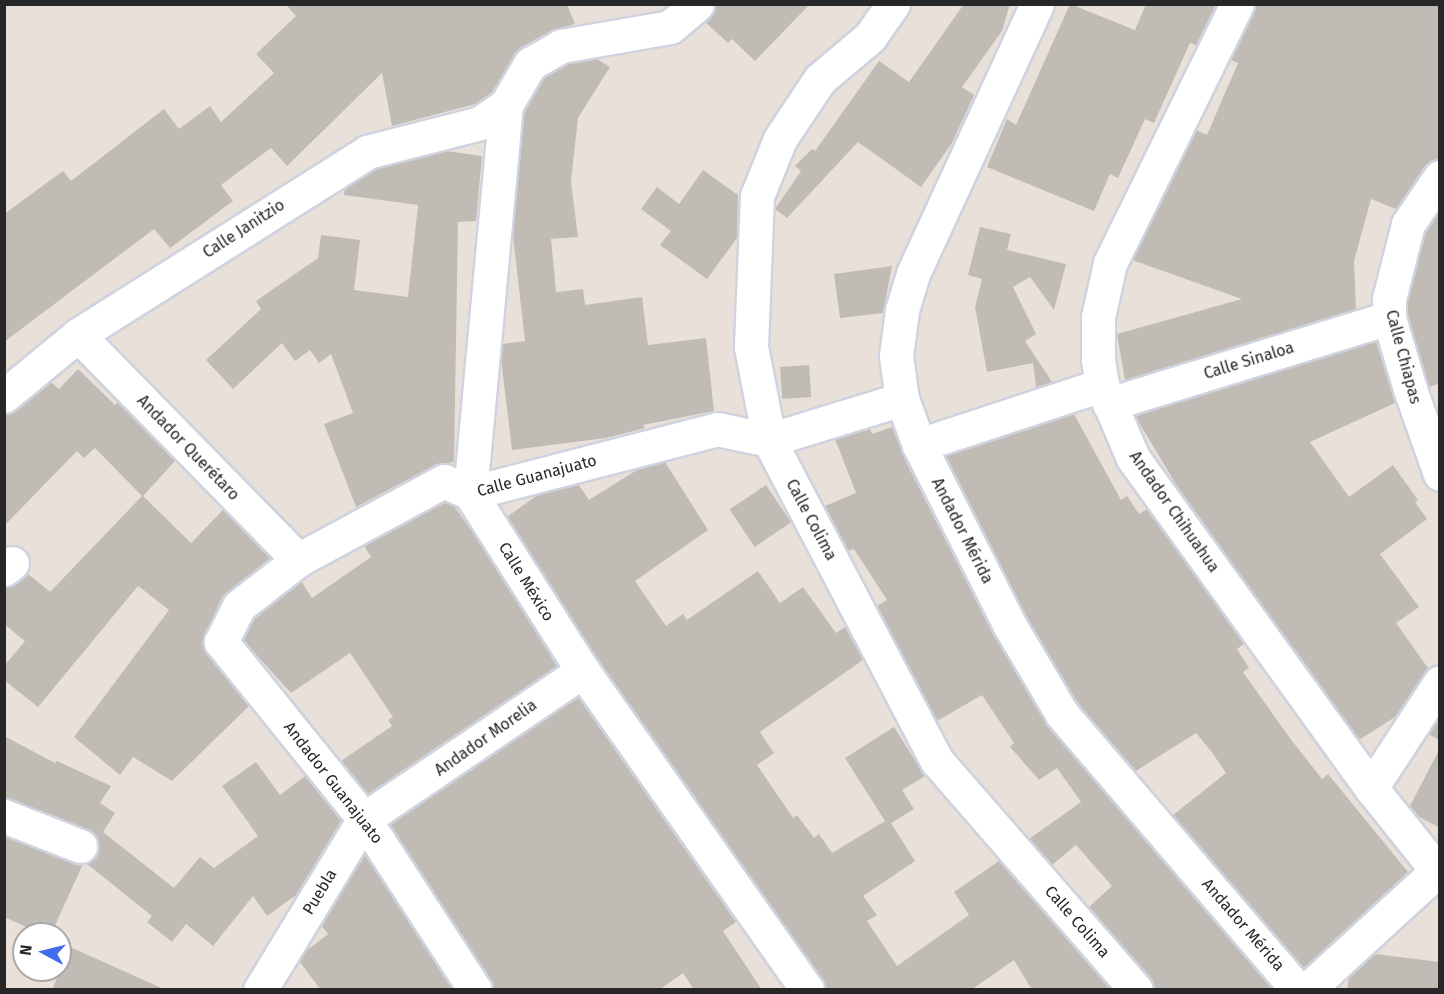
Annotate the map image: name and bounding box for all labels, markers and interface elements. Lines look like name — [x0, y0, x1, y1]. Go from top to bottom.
street label: Calle Janitzio — [199, 195, 289, 263]
street label: Calle Chiapas — [1381, 308, 1425, 406]
street label: Calle Sinaloa — [1202, 338, 1296, 384]
street label: Andador Querétaro — [133, 391, 243, 505]
street label: Andador Chihuahua — [1125, 448, 1223, 576]
street label: Calle Guanajuato — [475, 451, 599, 501]
street label: Andador Mérida — [927, 475, 997, 587]
street label: Calle Colima — [782, 476, 840, 564]
street label: Calle México — [494, 539, 558, 625]
street label: Andador Morelia — [431, 696, 541, 780]
street label: Andador Guanajuato — [279, 718, 387, 848]
street label: Puebla — [299, 866, 341, 918]
street label: Andador Mérida — [1198, 875, 1288, 975]
street label: Calle Colima — [1040, 882, 1114, 962]
north arrow — [12, 922, 72, 982]
text: N — [16, 944, 36, 956]

